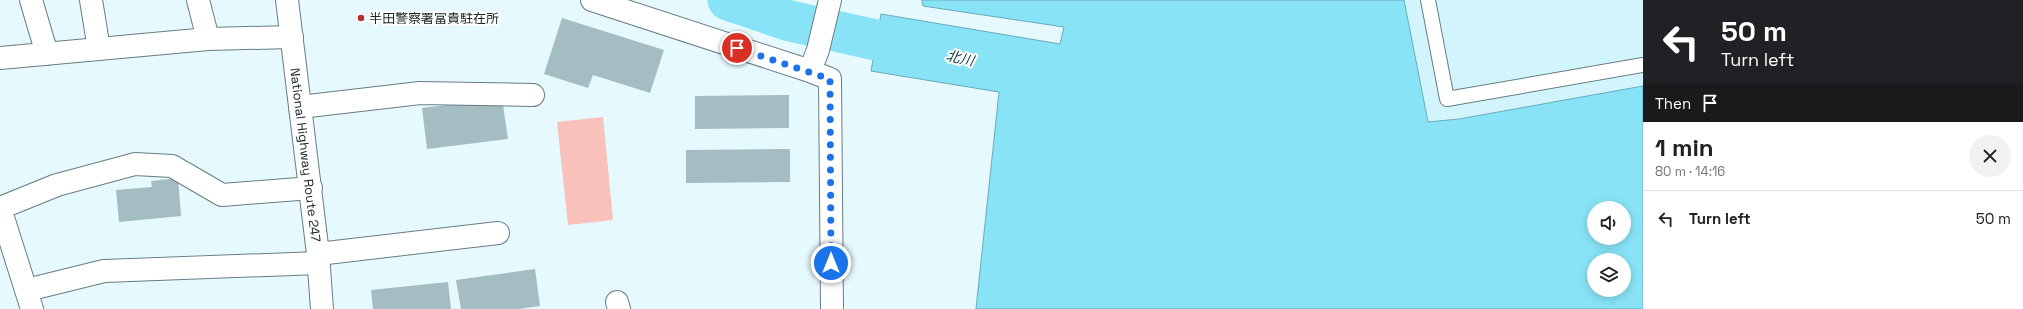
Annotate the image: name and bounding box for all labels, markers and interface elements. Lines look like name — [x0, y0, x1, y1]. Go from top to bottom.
place label: 半田警察署冨貴駐在所 — [369, 10, 499, 27]
marker: 半田警察署冨貴駐在所 — [356, 13, 366, 23]
text: 50 m — [1721, 13, 1787, 49]
icon: left — [1655, 16, 1707, 68]
pin — [720, 31, 754, 65]
icon: arrive — [726, 37, 748, 59]
water label: 北川 — [944, 46, 978, 70]
text: Turn left — [1721, 48, 1794, 71]
street label: National Highway Route 247 — [287, 67, 325, 243]
icon: arrive — [1699, 92, 1721, 114]
text: Then — [1655, 94, 1691, 113]
text: 1 min — [1655, 132, 1714, 163]
button: close — [1969, 135, 2011, 177]
text: 80 m · 14:16 — [1655, 163, 1725, 180]
map controls — [1587, 201, 1631, 297]
button: sound — [1587, 201, 1631, 245]
icon: left — [1655, 208, 1677, 230]
text: Turn left — [1689, 209, 1751, 228]
text: 50 m — [1976, 209, 2011, 228]
position arrow — [810, 242, 852, 284]
button: layers — [1587, 253, 1631, 297]

